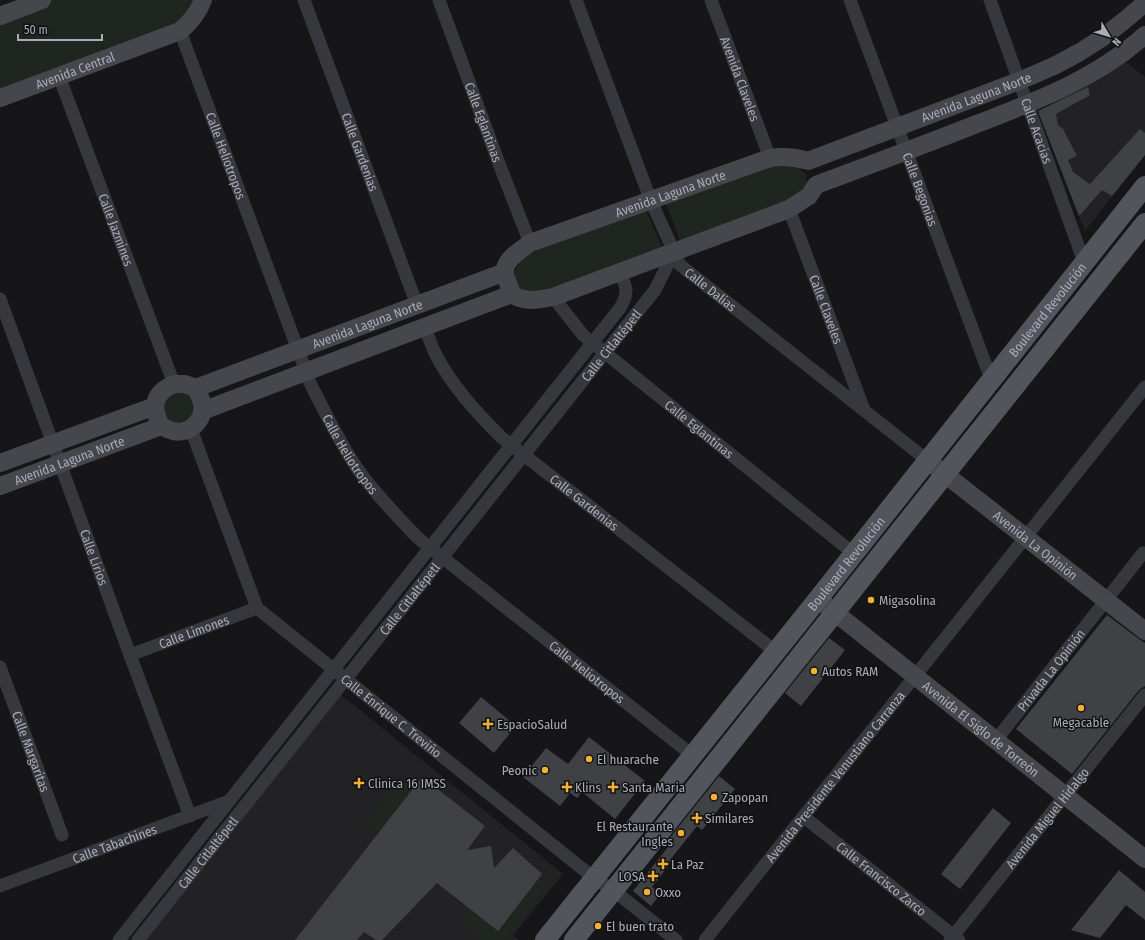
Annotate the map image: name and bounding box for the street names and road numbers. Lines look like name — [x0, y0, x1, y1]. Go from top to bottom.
street label: Avenida Claveles — [717, 34, 763, 124]
street label: Avenida Central — [33, 49, 117, 92]
street label: Avenida Laguna Norte — [919, 70, 1034, 125]
street label: Calle Eglantinas — [462, 80, 505, 165]
street label: Calle Acacias — [1018, 96, 1055, 166]
street label: Calle Heliotropos — [203, 110, 249, 202]
street label: Calle Gardenias — [338, 111, 381, 194]
street label: Calle Begonias — [899, 151, 941, 229]
street label: Avenida Laguna Norte — [613, 167, 728, 220]
street label: Calle Jazmines — [96, 191, 136, 269]
street label: Boulevard Revolución — [1006, 260, 1089, 360]
street label: Calle Dalias — [682, 265, 740, 315]
street label: Calle Claveles — [806, 273, 846, 346]
street label: Avenida Laguna Norte — [310, 297, 425, 352]
street label: Calle Citlaltépetl — [578, 306, 645, 384]
street label: Calle Eglantinas — [662, 397, 737, 462]
street label: Calle Heliotropos — [319, 412, 381, 498]
street label: Avenida Laguna Norte — [12, 433, 127, 488]
street label: Calle Gardenias — [547, 471, 622, 534]
street label: Avenida La Opinión — [990, 508, 1080, 583]
street label: Boulevard Revolución — [805, 514, 888, 614]
street label: Calle Lirios — [77, 528, 111, 588]
street label: Calle Citlaltépetl — [377, 560, 443, 638]
street label: Calle Limones — [157, 612, 232, 652]
street label: Privada La Opinión — [1015, 626, 1088, 714]
street label: Calle Heliotropos — [546, 638, 628, 707]
street label: Calle Enrique C. Treviño — [338, 671, 444, 761]
street label: Avenida El Siglo de Torreón — [919, 678, 1042, 780]
street label: Avenida Presidente Venustiano Carranza — [763, 688, 908, 865]
street label: Calle Margaritas — [9, 709, 53, 795]
street label: Avenida Miguel Hidalgo — [1003, 765, 1092, 872]
street label: Calle Citlaltépetl — [175, 813, 242, 892]
street label: Calle Tabachines — [70, 821, 159, 866]
street label: Calle Francisco Zarco — [833, 839, 929, 919]

